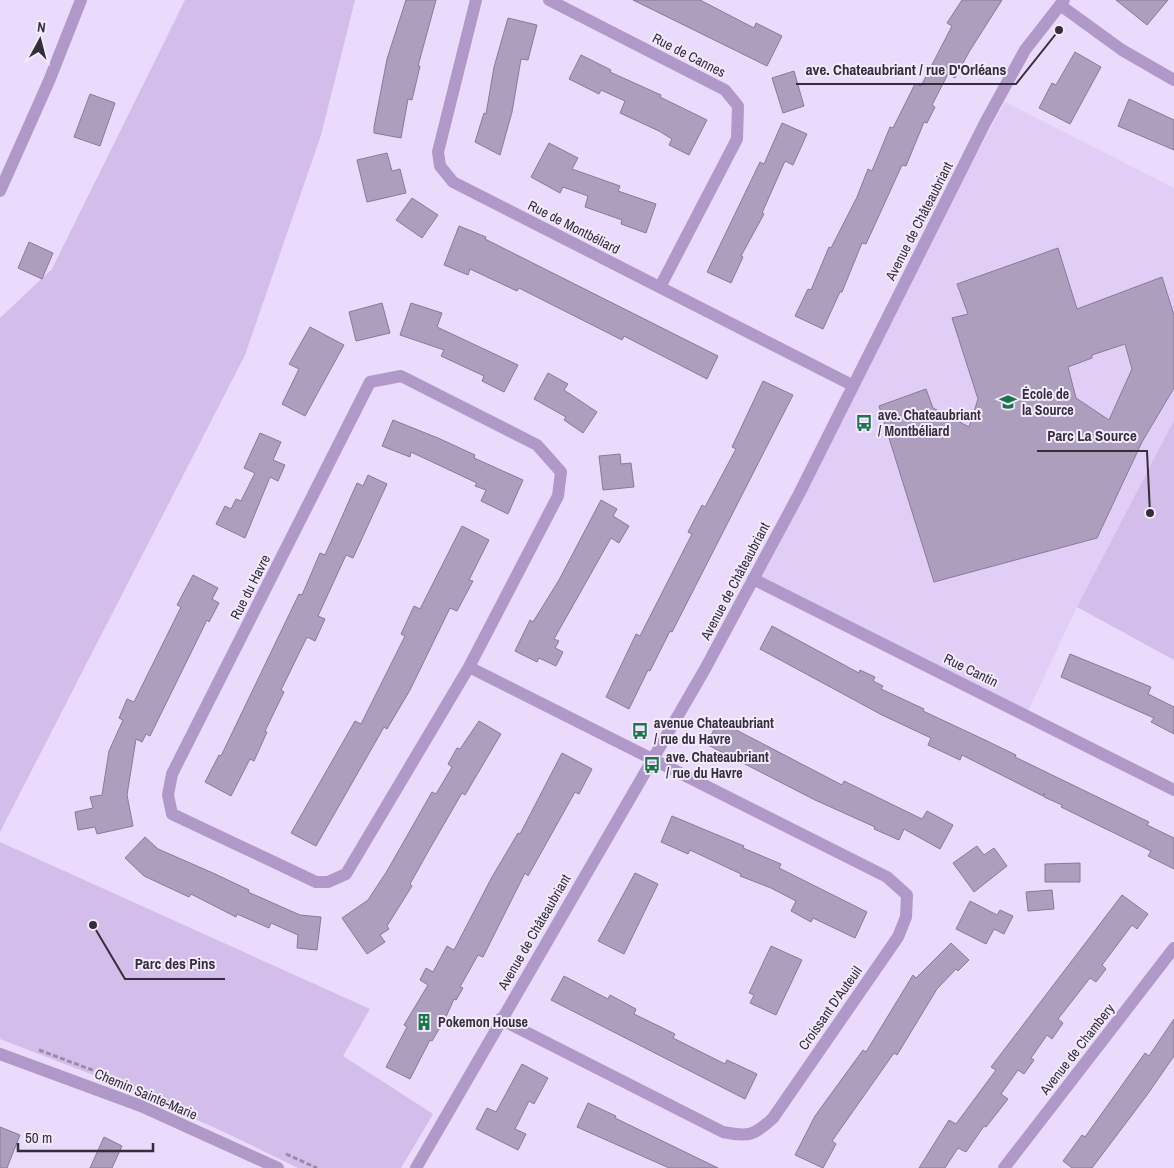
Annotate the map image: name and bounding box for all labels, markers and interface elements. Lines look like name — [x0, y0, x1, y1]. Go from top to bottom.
north arrow — [15, 15, 65, 65]
text: N — [36, 18, 47, 37]
street label: Rue de Cannes — [649, 29, 729, 81]
callout: ave. Chateaubriant / rue D'Orléans — [796, 54, 1016, 84]
text: ave. Chateaubriant / rue D'Orléans — [806, 59, 1006, 80]
street label: Avenue de Châteaubriant — [881, 159, 957, 284]
street label: Rue de Montbéliard — [525, 196, 623, 258]
place label: École de la Source — [1022, 385, 1074, 419]
school or university icon: École de la Source — [998, 392, 1018, 412]
place label: ave. Chateaubriant / Montbéliard — [878, 406, 981, 440]
bus stop icon: ave. Chateaubriant / Montbéliard — [854, 413, 874, 433]
callout: Parc La Source — [1037, 421, 1147, 451]
text: Parc La Source — [1047, 425, 1137, 446]
street label: Avenue de Châteaubriant — [696, 519, 774, 644]
street label: Rue du Havre — [226, 551, 274, 623]
street label: Rue Cantin — [941, 649, 1001, 691]
place label: avenue Chateaubriant / rue du Havre — [654, 714, 774, 748]
bus stop icon: avenue Chateaubriant / rue du Havre — [630, 721, 650, 741]
place label: ave. Chateaubriant / rue du Havre — [666, 748, 769, 782]
bus stop icon: ave. Chateaubriant / rue du Havre — [642, 755, 662, 775]
street label: Avenue de Châteaubriant — [493, 871, 574, 994]
callout: Parc des Pins — [125, 949, 225, 979]
text: Parc des Pins — [135, 953, 216, 974]
street label: Croissant D'Auteuil — [794, 962, 866, 1054]
street label: Avenue de Chambery — [1035, 1000, 1118, 1099]
building icon: Pokemon House — [414, 1012, 434, 1032]
place label: Pokemon House — [438, 1013, 528, 1031]
street label: Chemin Sainte-Marie — [92, 1064, 200, 1124]
scale bar — [18, 1120, 152, 1152]
text: 50 m — [25, 1127, 52, 1148]

